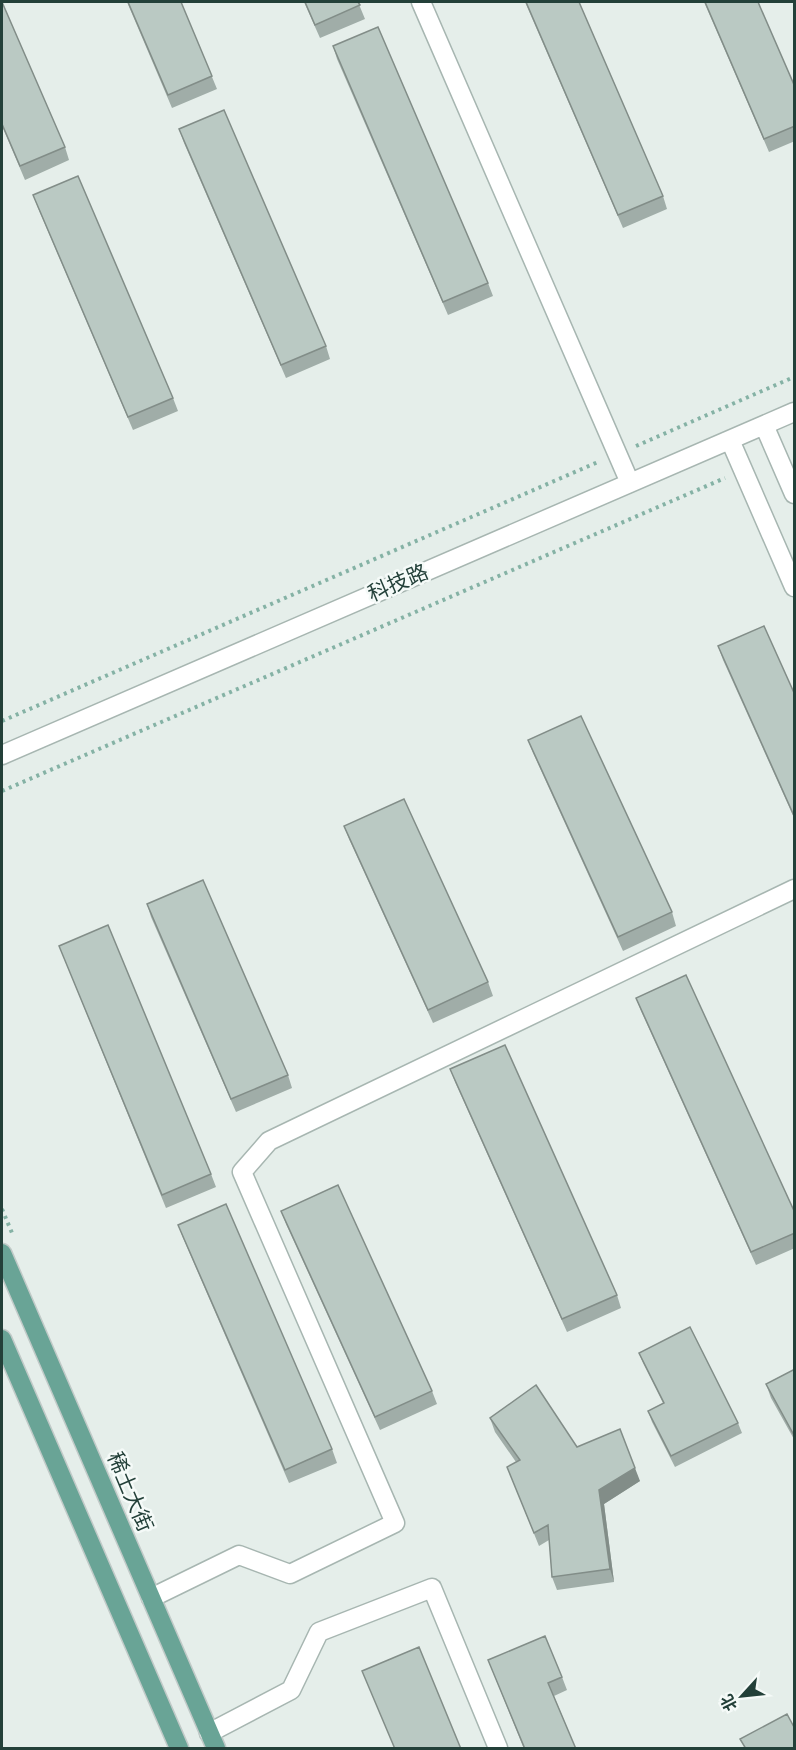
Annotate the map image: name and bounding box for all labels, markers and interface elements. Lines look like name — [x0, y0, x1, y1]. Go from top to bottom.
street label: 科技路 — [364, 558, 432, 608]
street label: 稀土大街 — [101, 1448, 159, 1536]
north arrow — [712, 1666, 772, 1726]
text: 北 — [716, 1690, 743, 1714]

